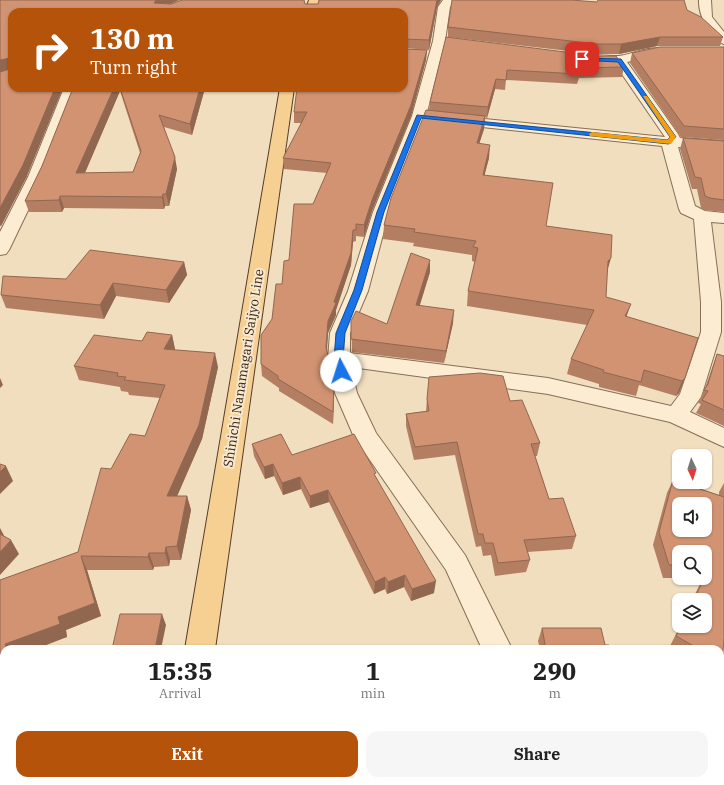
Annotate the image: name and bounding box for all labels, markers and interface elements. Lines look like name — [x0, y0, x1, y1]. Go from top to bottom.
text: 130 m — [90, 20, 174, 57]
icon: right — [24, 24, 76, 76]
pin — [565, 42, 599, 76]
icon: arrive — [571, 48, 593, 70]
text: Turn right — [90, 56, 177, 79]
street label: Shinichi Nanamagari Saijyo Line — [219, 268, 268, 468]
position arrow — [320, 350, 362, 392]
north arrow — [672, 449, 712, 489]
map controls — [672, 449, 712, 633]
button: sound — [672, 497, 712, 537]
button: search — [672, 545, 712, 585]
button: layers — [672, 593, 712, 633]
text: 15:35 — [148, 655, 213, 687]
text: 1 — [366, 655, 380, 687]
text: 290 — [533, 655, 576, 687]
text: Arrival — [159, 685, 201, 702]
text: min — [360, 685, 385, 702]
text: m — [548, 685, 561, 702]
button: Exit — [16, 731, 358, 777]
button: Share — [366, 731, 708, 777]

